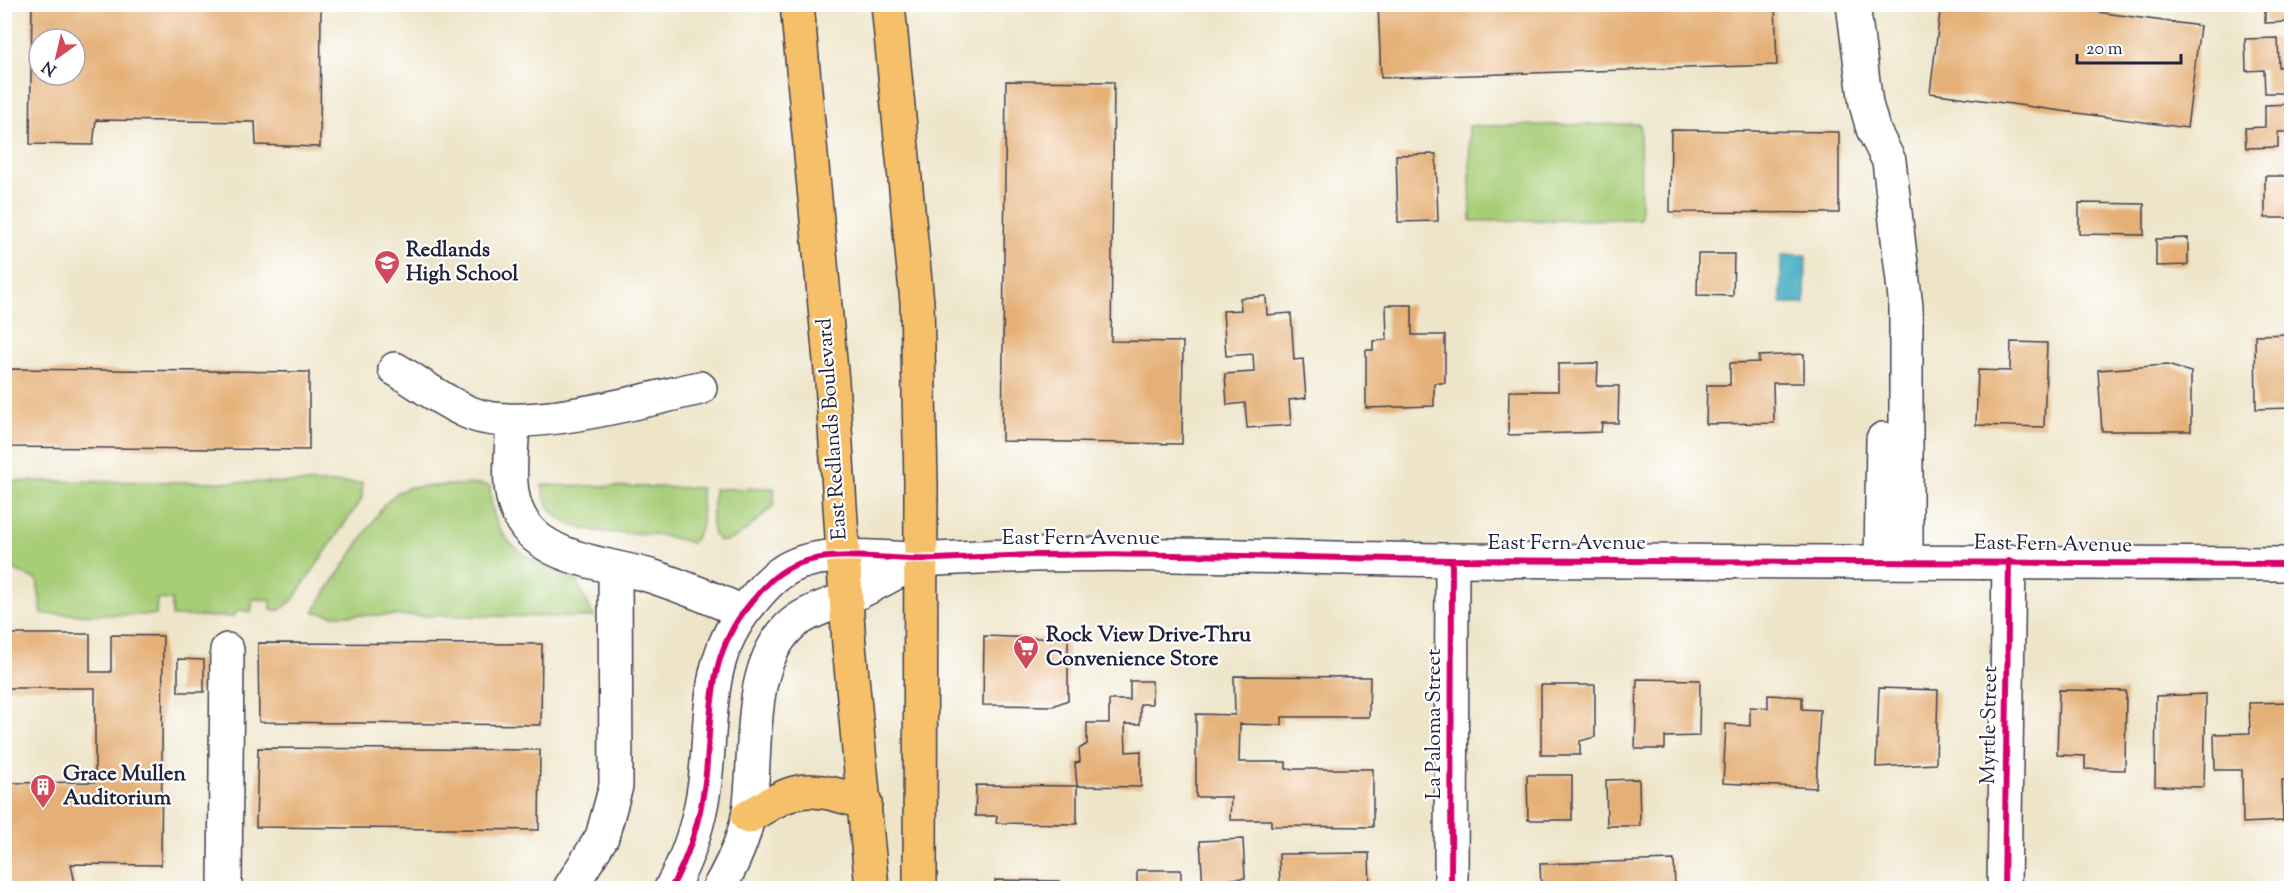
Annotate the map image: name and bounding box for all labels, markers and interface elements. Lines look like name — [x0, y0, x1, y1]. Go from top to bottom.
north arrow — [27, 27, 87, 87]
scale bar — [2077, 27, 2180, 65]
text: 20 m — [2086, 37, 2123, 63]
text: N — [38, 54, 62, 80]
place label: Redlands High School — [406, 236, 518, 290]
school or university icon: Redlands High School — [372, 248, 402, 286]
street label: East Redlands Boulevard — [810, 317, 856, 541]
street label: East Fern Avenue — [1002, 524, 1160, 554]
street label: East Fern Avenue — [1488, 529, 1646, 559]
street label: East Fern Avenue — [1974, 529, 2132, 561]
place label: Rock View Drive-Thru Convenience Store — [1046, 621, 1252, 675]
supermarket icon: Rock View Drive-Thru Convenience Store — [1011, 633, 1041, 671]
street label: La Paloma Street — [1420, 649, 1450, 799]
street label: Myrtle Street — [1974, 665, 2006, 785]
place label: Grace Mullen Auditorium — [63, 760, 187, 814]
building icon: Grace Mullen Auditorium — [28, 772, 58, 810]

